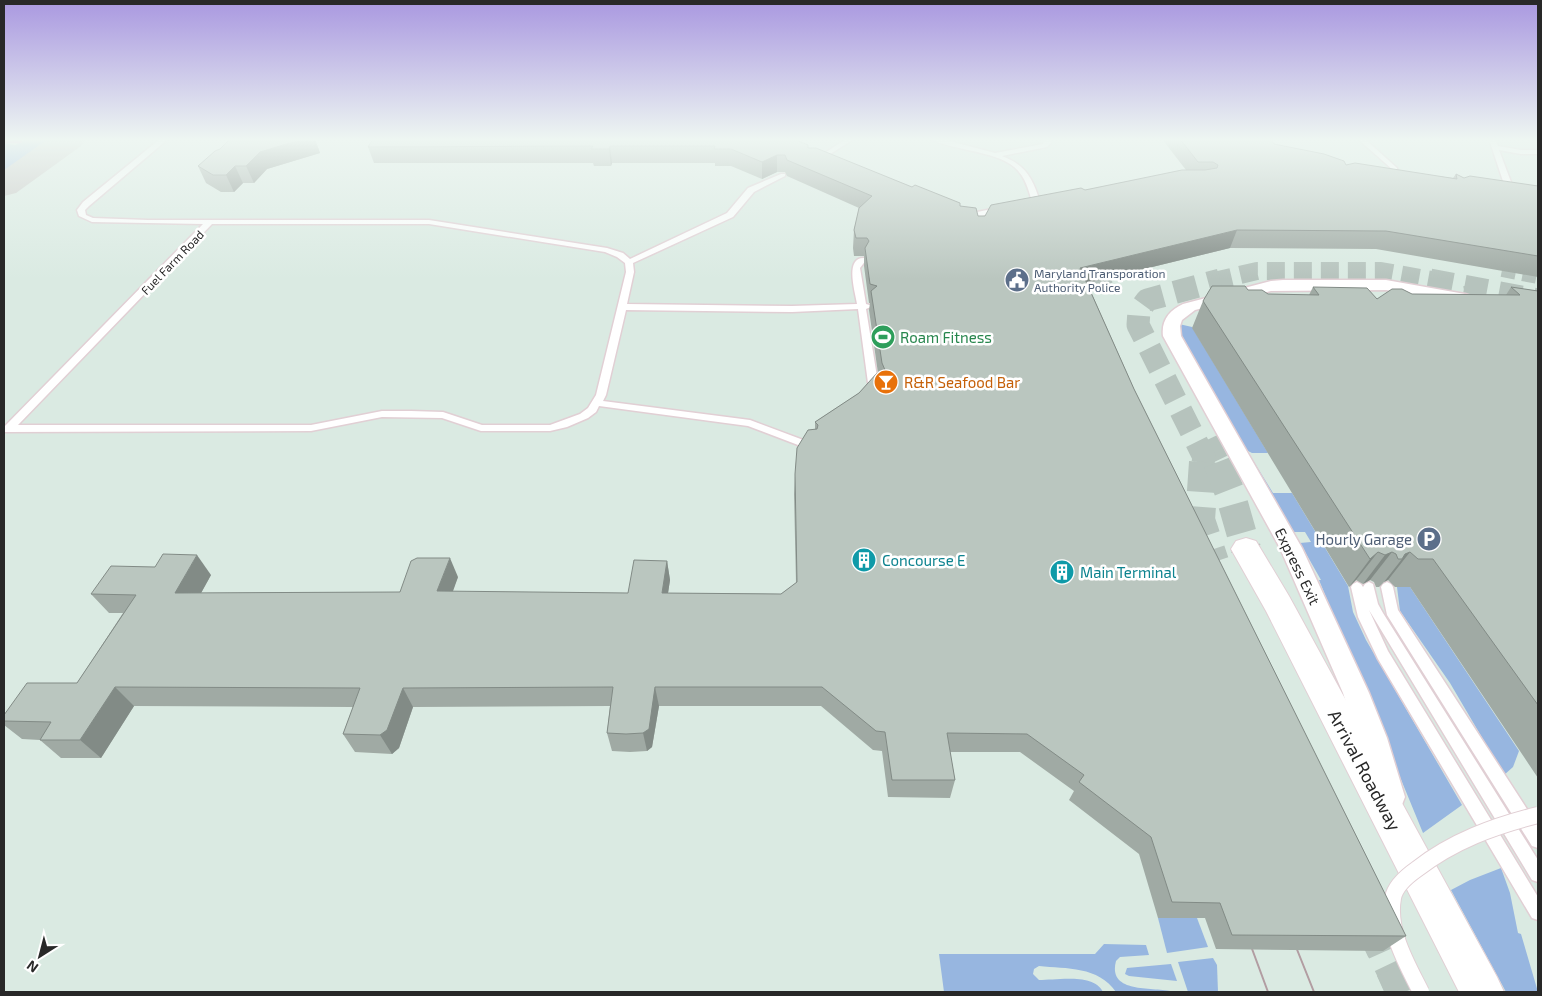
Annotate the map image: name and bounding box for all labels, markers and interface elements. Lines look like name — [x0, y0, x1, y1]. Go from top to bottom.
street label: Fuel Farm Road — [138, 227, 206, 297]
place label: Maryland Transporation Authority Police — [1034, 266, 1166, 294]
public building icon: Maryland Transporation Authority Police — [1004, 267, 1030, 293]
sports icon: Roam Fitness — [870, 324, 896, 350]
place label: Roam Fitness — [900, 328, 992, 346]
bar icon: R&R Seafood Bar — [873, 369, 899, 395]
place label: R&R Seafood Bar — [904, 373, 1020, 391]
street label: Express Exit — [1272, 525, 1324, 608]
parking icon: Hourly Garage — [1416, 526, 1442, 552]
place label: Hourly Garage — [1316, 530, 1412, 548]
building icon: Concourse E — [851, 547, 877, 573]
place label: Concourse E — [882, 551, 966, 569]
building icon: Main Terminal — [1049, 559, 1075, 585]
place label: Main Terminal — [1080, 563, 1177, 581]
street label: Arrival Roadway — [1324, 706, 1406, 835]
north arrow — [15, 931, 65, 981]
text: N — [23, 957, 41, 977]

